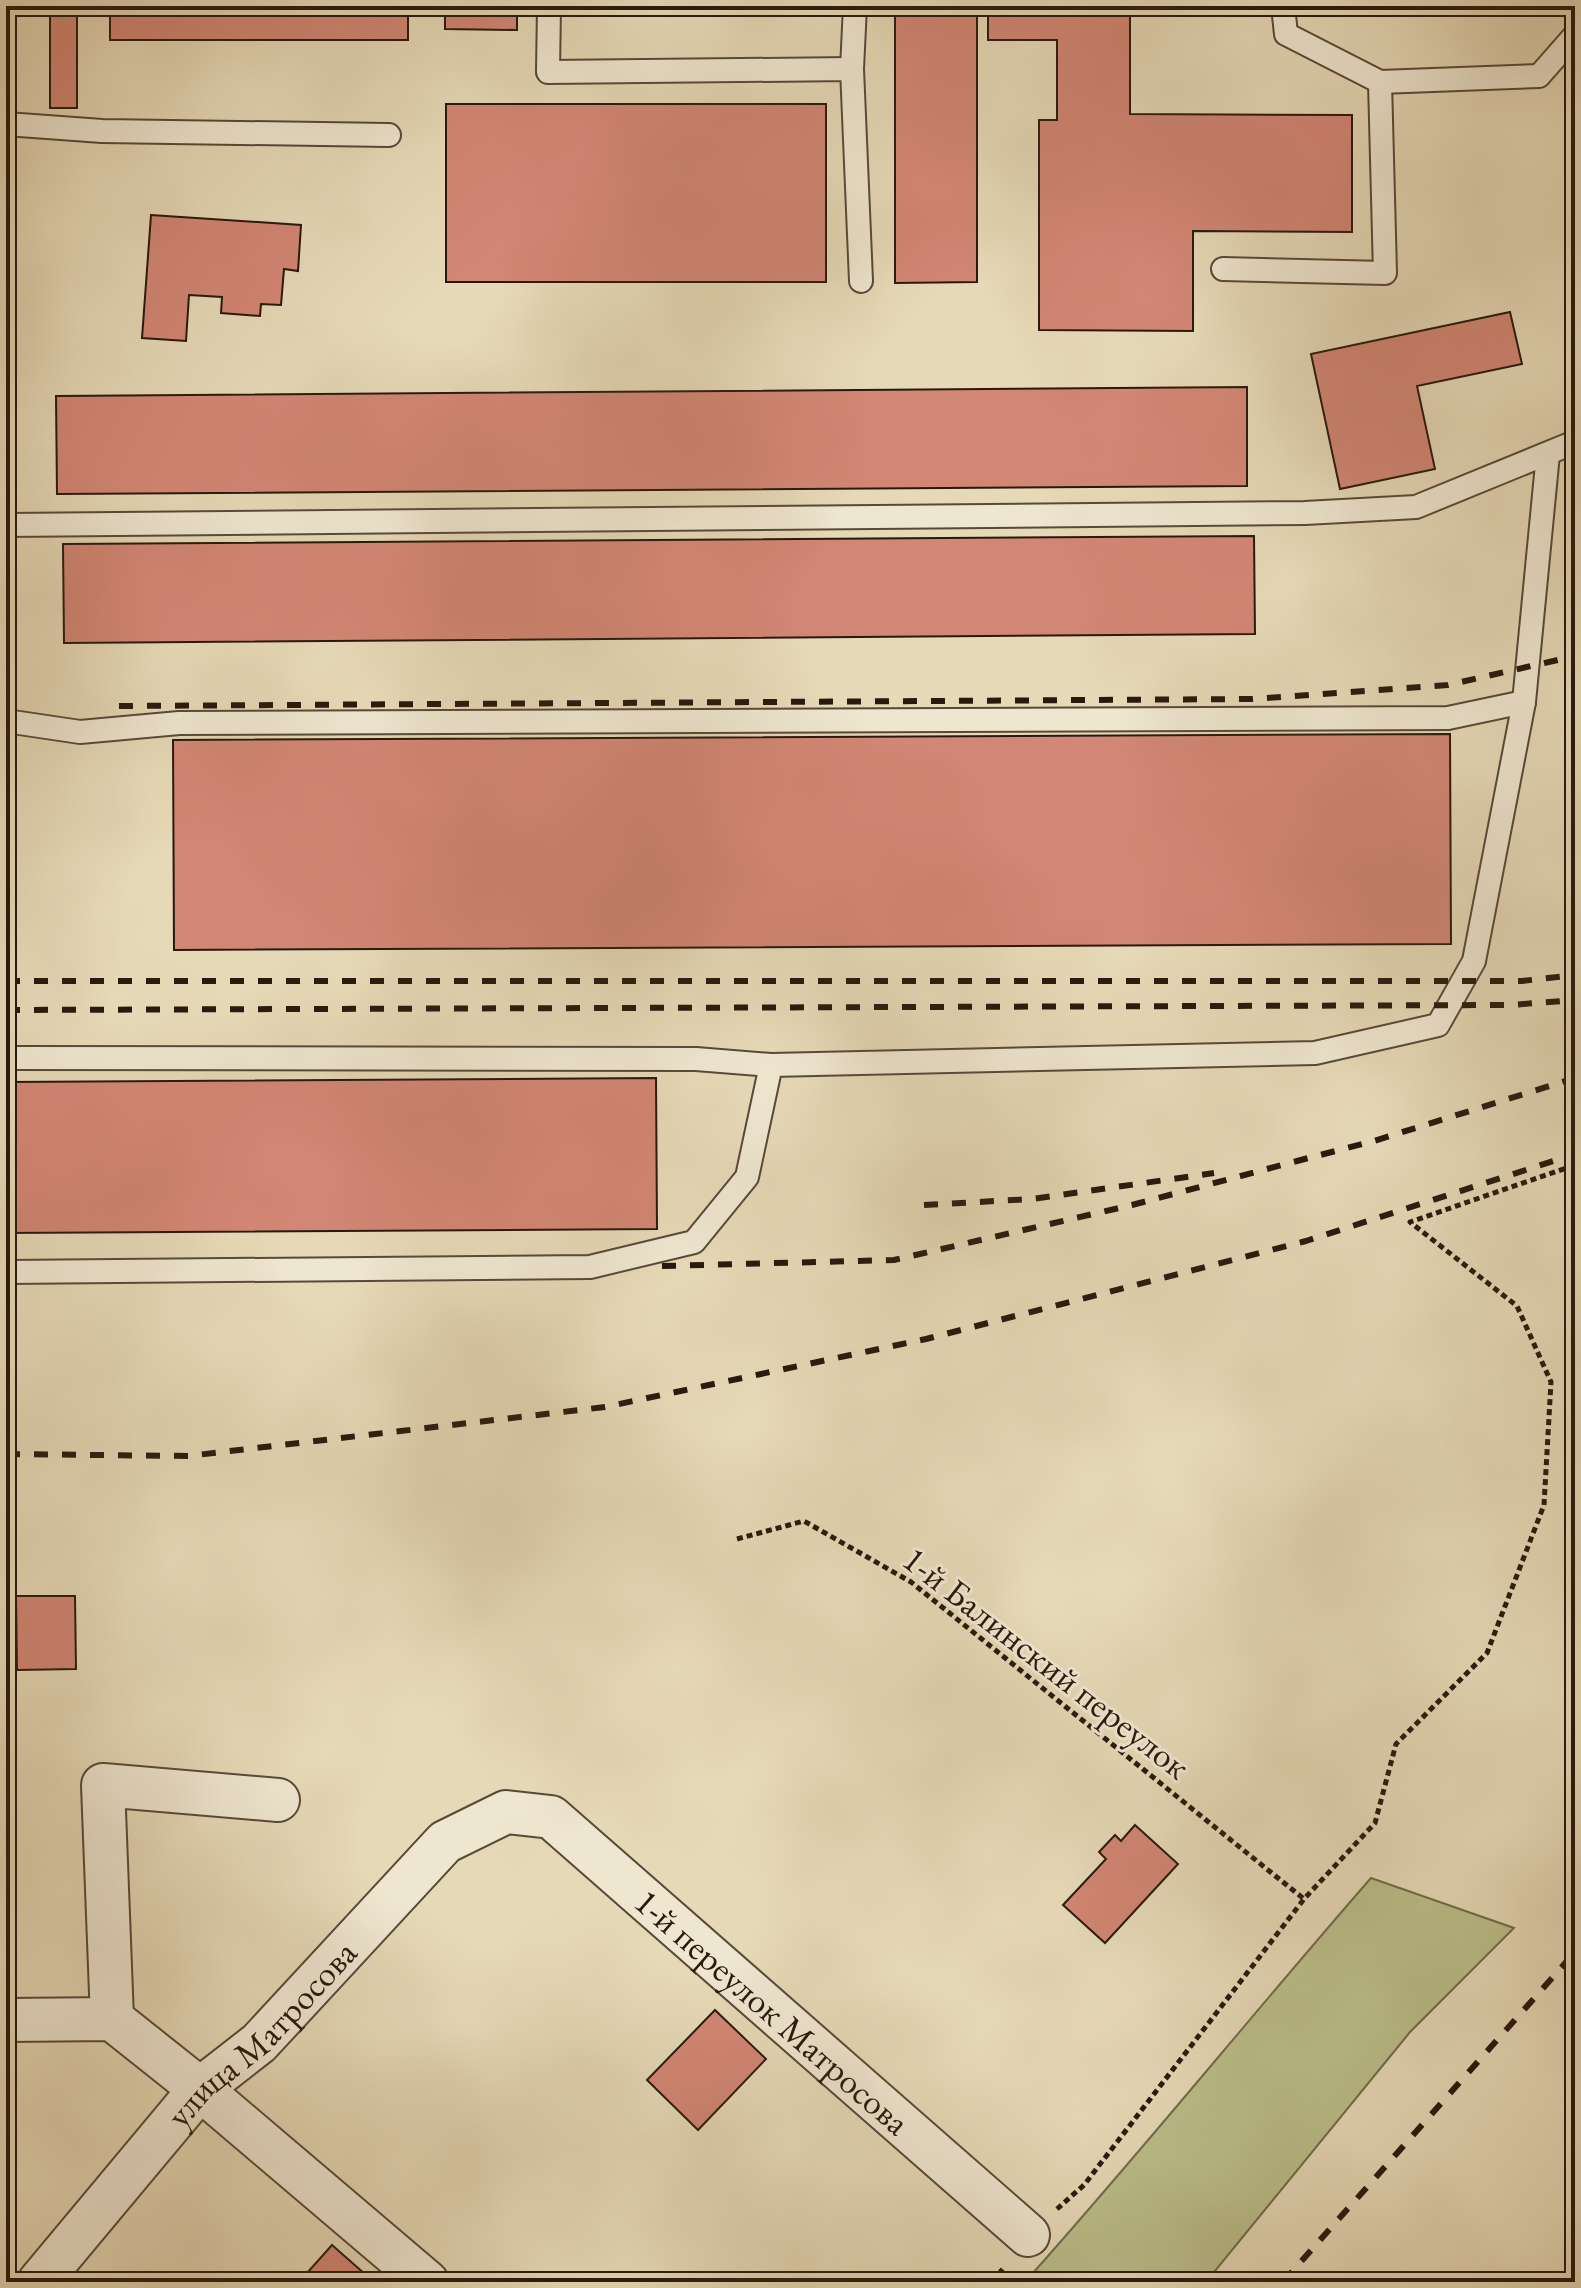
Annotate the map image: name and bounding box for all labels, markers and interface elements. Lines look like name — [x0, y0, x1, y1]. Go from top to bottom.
street label: 1-й Балинский переулок — [893, 1535, 1200, 1789]
street label: 1-й переулок Матросова — [625, 1878, 920, 2146]
street label: улица Матросова — [155, 1929, 367, 2137]

